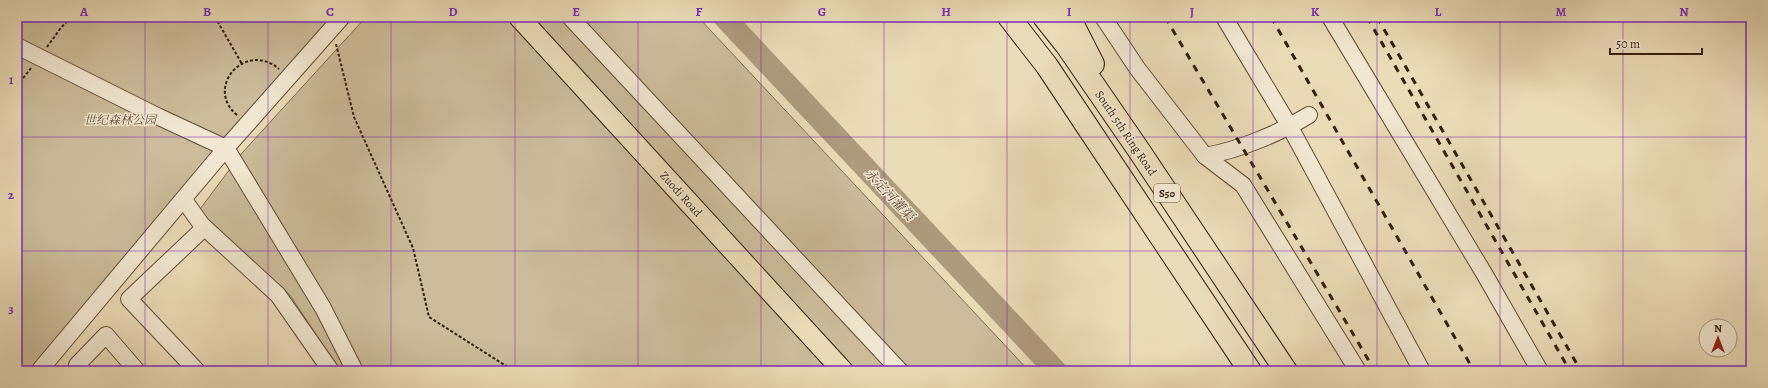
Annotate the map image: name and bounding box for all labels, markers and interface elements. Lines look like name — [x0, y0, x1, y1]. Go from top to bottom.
text: A — [79, 3, 89, 20]
text: B — [203, 3, 211, 20]
text: C — [326, 3, 334, 20]
text: D — [448, 3, 458, 20]
text: E — [572, 3, 580, 20]
text: F — [696, 3, 703, 20]
text: G — [818, 3, 826, 20]
text: H — [941, 3, 951, 20]
text: I — [1067, 3, 1072, 20]
text: J — [1190, 3, 1194, 20]
text: K — [1311, 3, 1320, 20]
text: L — [1435, 3, 1442, 20]
text: M — [1556, 3, 1567, 20]
text: N — [1679, 3, 1689, 20]
scale bar — [1610, 30, 1702, 56]
text: 50 m — [1616, 36, 1640, 52]
text: 1 — [9, 71, 14, 88]
street label: South 5th Ring Road — [1091, 87, 1161, 179]
park label: 世纪森林公园 — [84, 112, 158, 128]
water label: 永定河灌渠 — [861, 165, 919, 225]
street label: Zuodi Road — [656, 168, 706, 221]
road number: S50 — [1154, 184, 1180, 202]
text: 2 — [8, 186, 15, 203]
text: 3 — [8, 300, 14, 317]
north arrow — [1698, 318, 1738, 358]
text: N — [1714, 321, 1722, 336]

